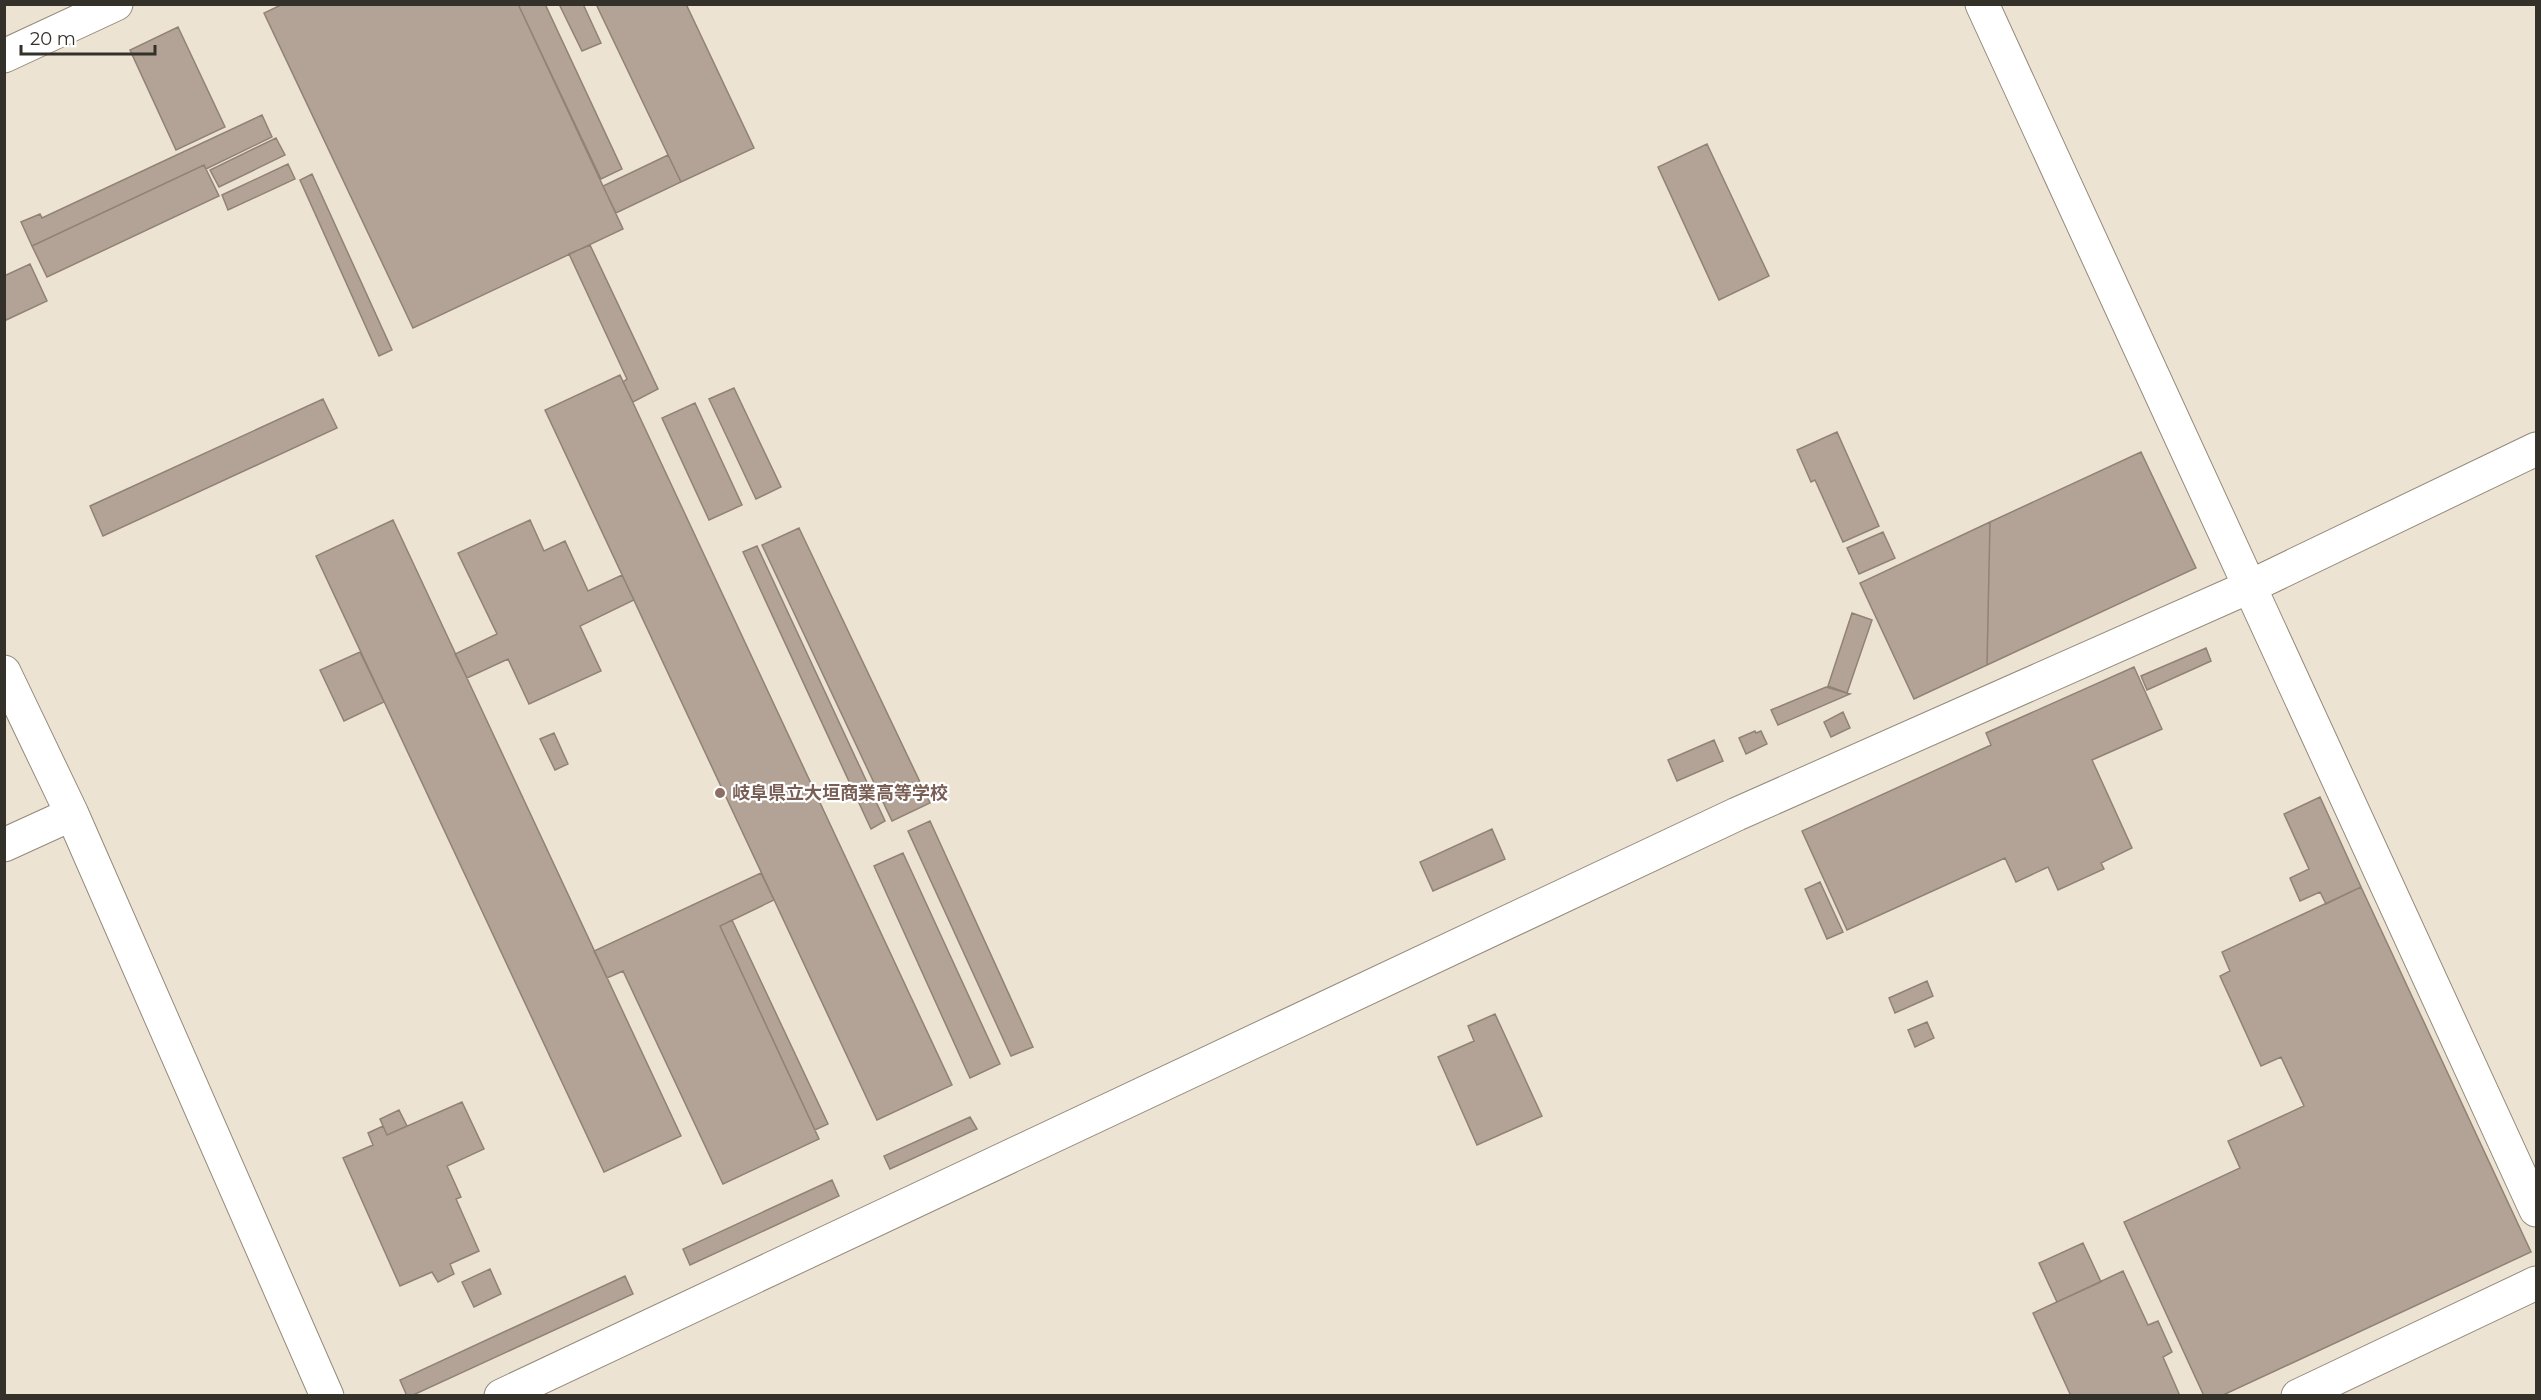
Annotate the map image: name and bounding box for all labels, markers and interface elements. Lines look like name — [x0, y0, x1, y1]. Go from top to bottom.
scale bar — [21, 18, 154, 56]
text: 20 m — [30, 28, 76, 50]
place label: 岐阜県立大垣商業高等学校 — [732, 782, 948, 804]
marker: 岐阜県立大垣商業高等学校 — [713, 786, 727, 800]

